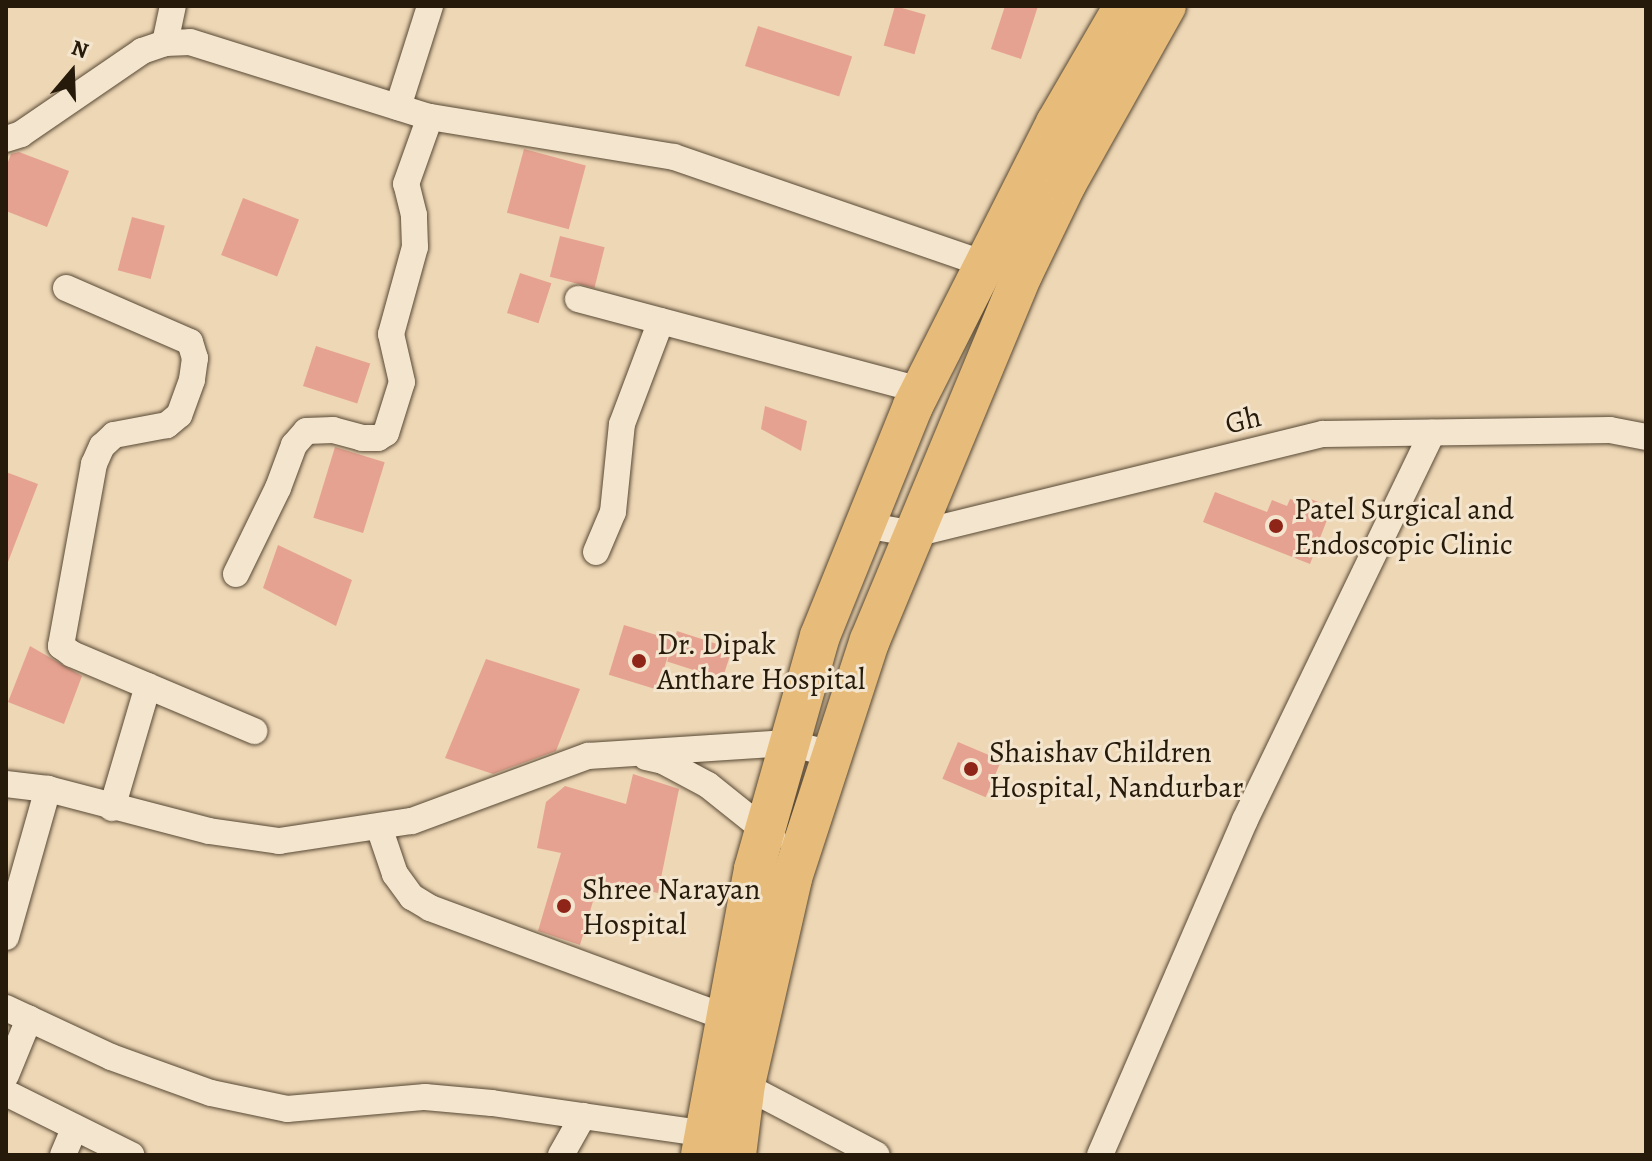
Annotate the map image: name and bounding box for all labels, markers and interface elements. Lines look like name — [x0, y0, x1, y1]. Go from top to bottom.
north arrow — [32, 32, 112, 112]
text: N — [67, 33, 92, 66]
street label: Gh — [1221, 398, 1265, 442]
place label: Patel Surgical and Endoscopic Clinic — [1294, 491, 1514, 562]
marker: Patel Surgical and Endoscopic Clinic — [1265, 515, 1287, 537]
place label: Dr. Dipak Anthare Hospital — [657, 626, 865, 696]
marker: Dr. Dipak Anthare Hospital — [628, 650, 650, 672]
place label: Shaishav Children Hospital, Nandurbar — [989, 734, 1244, 804]
marker: Shaishav Children Hospital, Nandurbar — [960, 758, 982, 780]
place label: Shree Narayan Hospital — [582, 871, 760, 942]
marker: Shree Narayan Hospital — [553, 895, 575, 917]

